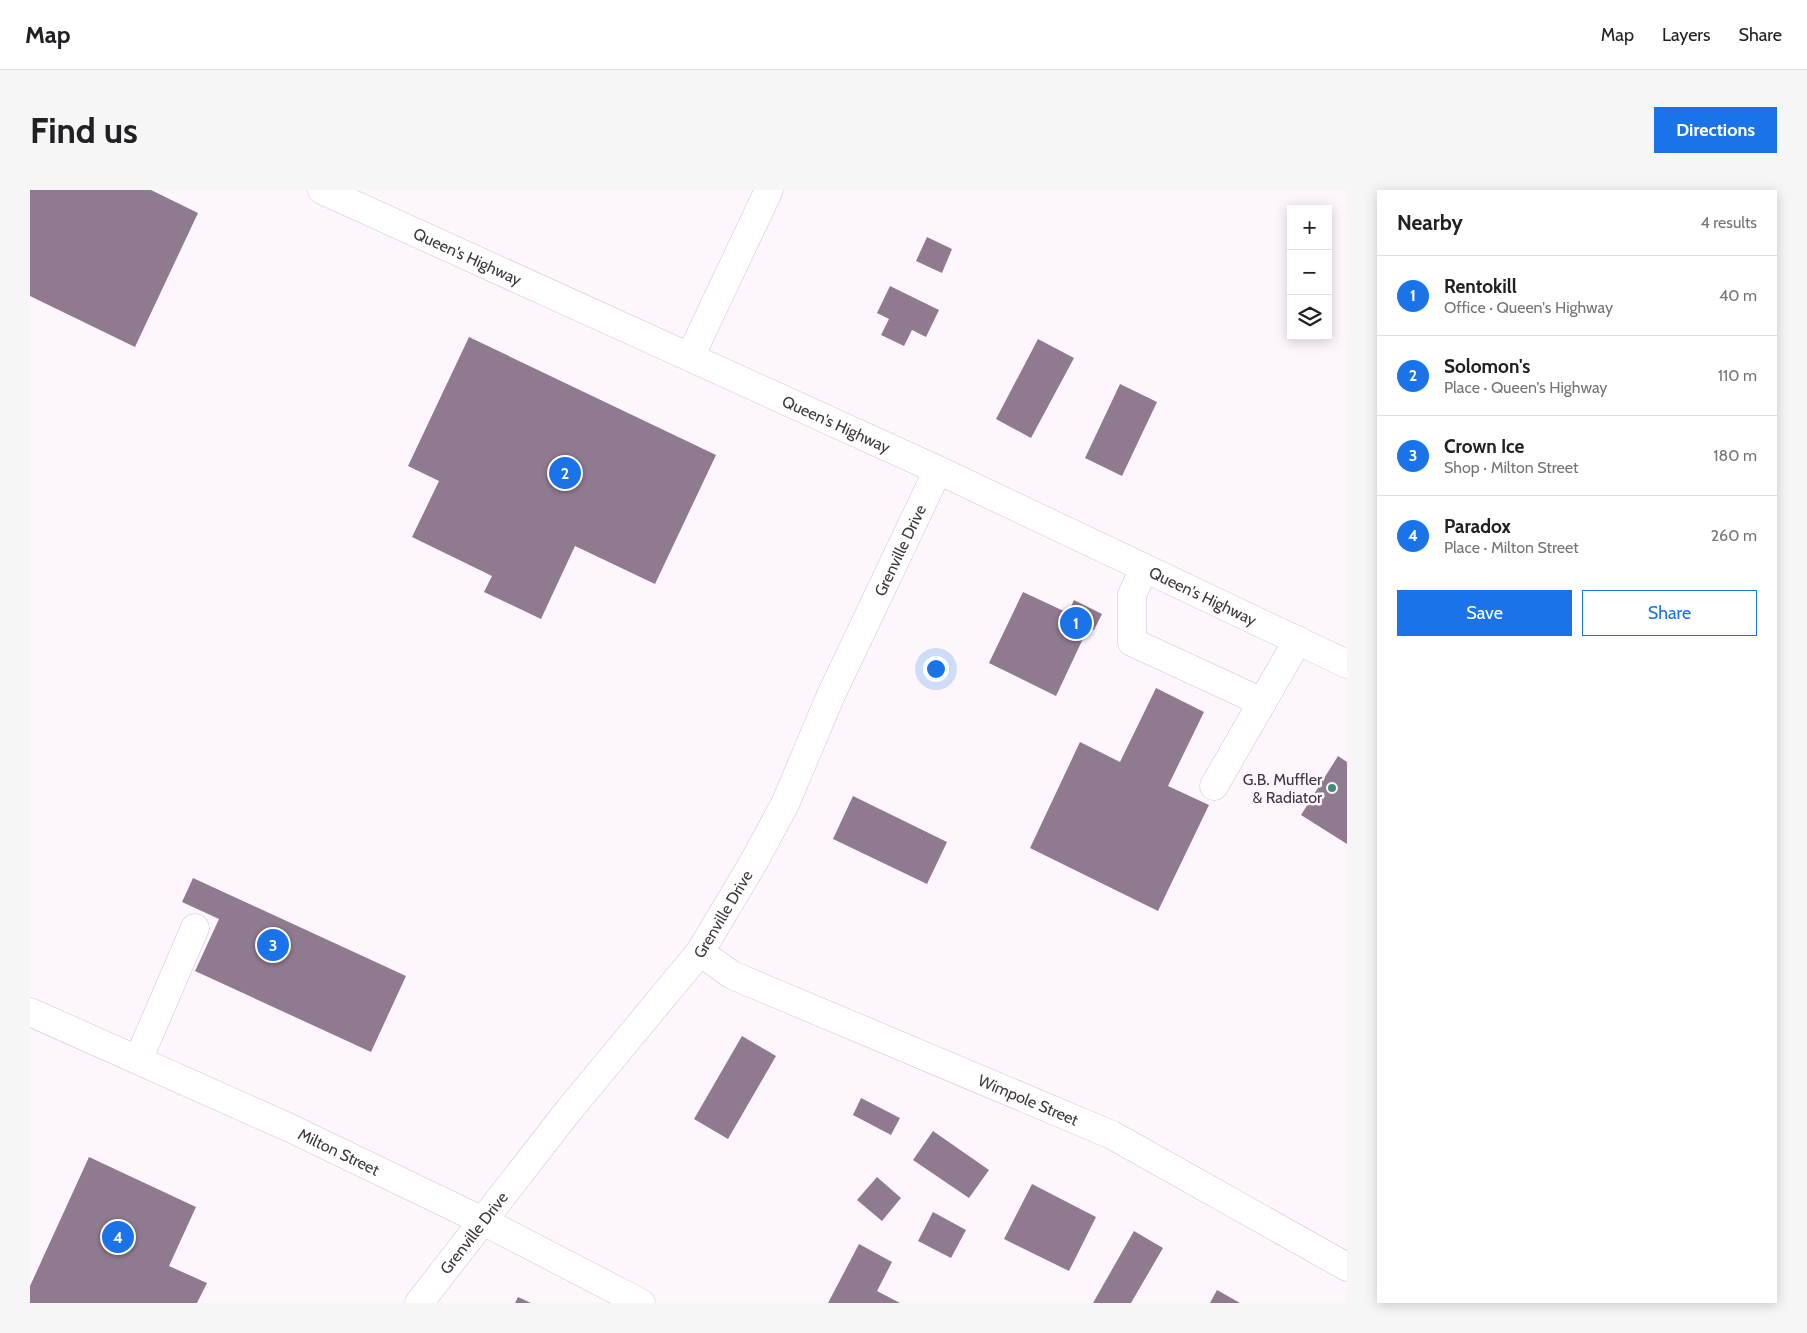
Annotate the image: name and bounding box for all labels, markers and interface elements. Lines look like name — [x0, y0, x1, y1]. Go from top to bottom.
text: Map — [25, 20, 71, 49]
text: Map — [1601, 24, 1634, 46]
text: Layers — [1662, 24, 1711, 46]
text: Share — [1739, 24, 1782, 46]
button: Directions — [1654, 107, 1777, 153]
text: Find us — [30, 109, 138, 152]
map controls — [1287, 205, 1332, 340]
button: + — [1287, 205, 1332, 250]
text: Nearby — [1397, 210, 1463, 235]
text: 4 results — [1700, 213, 1757, 232]
street label: Queen's Highway — [411, 223, 525, 289]
button: − — [1287, 250, 1332, 295]
text: Rentokill — [1444, 275, 1517, 298]
text: 1 — [1410, 286, 1416, 305]
text: 40 m — [1719, 286, 1757, 305]
button: layers — [1287, 295, 1332, 340]
text: Office · Queen's Highway — [1444, 298, 1613, 317]
text: Solomon's — [1444, 355, 1530, 378]
text: 2 — [1409, 366, 1417, 385]
text: 110 m — [1718, 366, 1757, 385]
text: Place · Queen's Highway — [1444, 378, 1607, 397]
street label: Queen's Highway — [779, 391, 893, 457]
text: Crown Ice — [1444, 435, 1524, 458]
text: 3 — [1409, 446, 1417, 465]
text: 180 m — [1713, 446, 1757, 465]
pin: 2 — [549, 454, 581, 492]
text: Shop · Milton Street — [1444, 458, 1578, 477]
street label: Grenville Drive — [870, 501, 930, 599]
text: Paradox — [1444, 515, 1511, 538]
text: 4 — [1408, 526, 1418, 545]
text: 260 m — [1711, 526, 1757, 545]
text: Place · Milton Street — [1444, 538, 1579, 557]
street label: Queen's Highway — [1146, 562, 1260, 629]
button: Save — [1397, 590, 1572, 636]
button: Share — [1582, 590, 1757, 636]
pin: 1 — [1060, 604, 1092, 642]
your location — [923, 656, 949, 682]
place label: G.B. Muffler & Radiator — [1243, 770, 1323, 807]
marker: G.B. Muffler & Radiator — [1326, 782, 1338, 794]
street label: Grenville Drive — [689, 867, 756, 961]
pin: 3 — [257, 926, 289, 964]
street label: Wimpole Street — [975, 1070, 1082, 1130]
street label: Milton Street — [295, 1124, 383, 1179]
street label: Grenville Drive — [436, 1188, 511, 1278]
pin: 4 — [102, 1218, 134, 1256]

